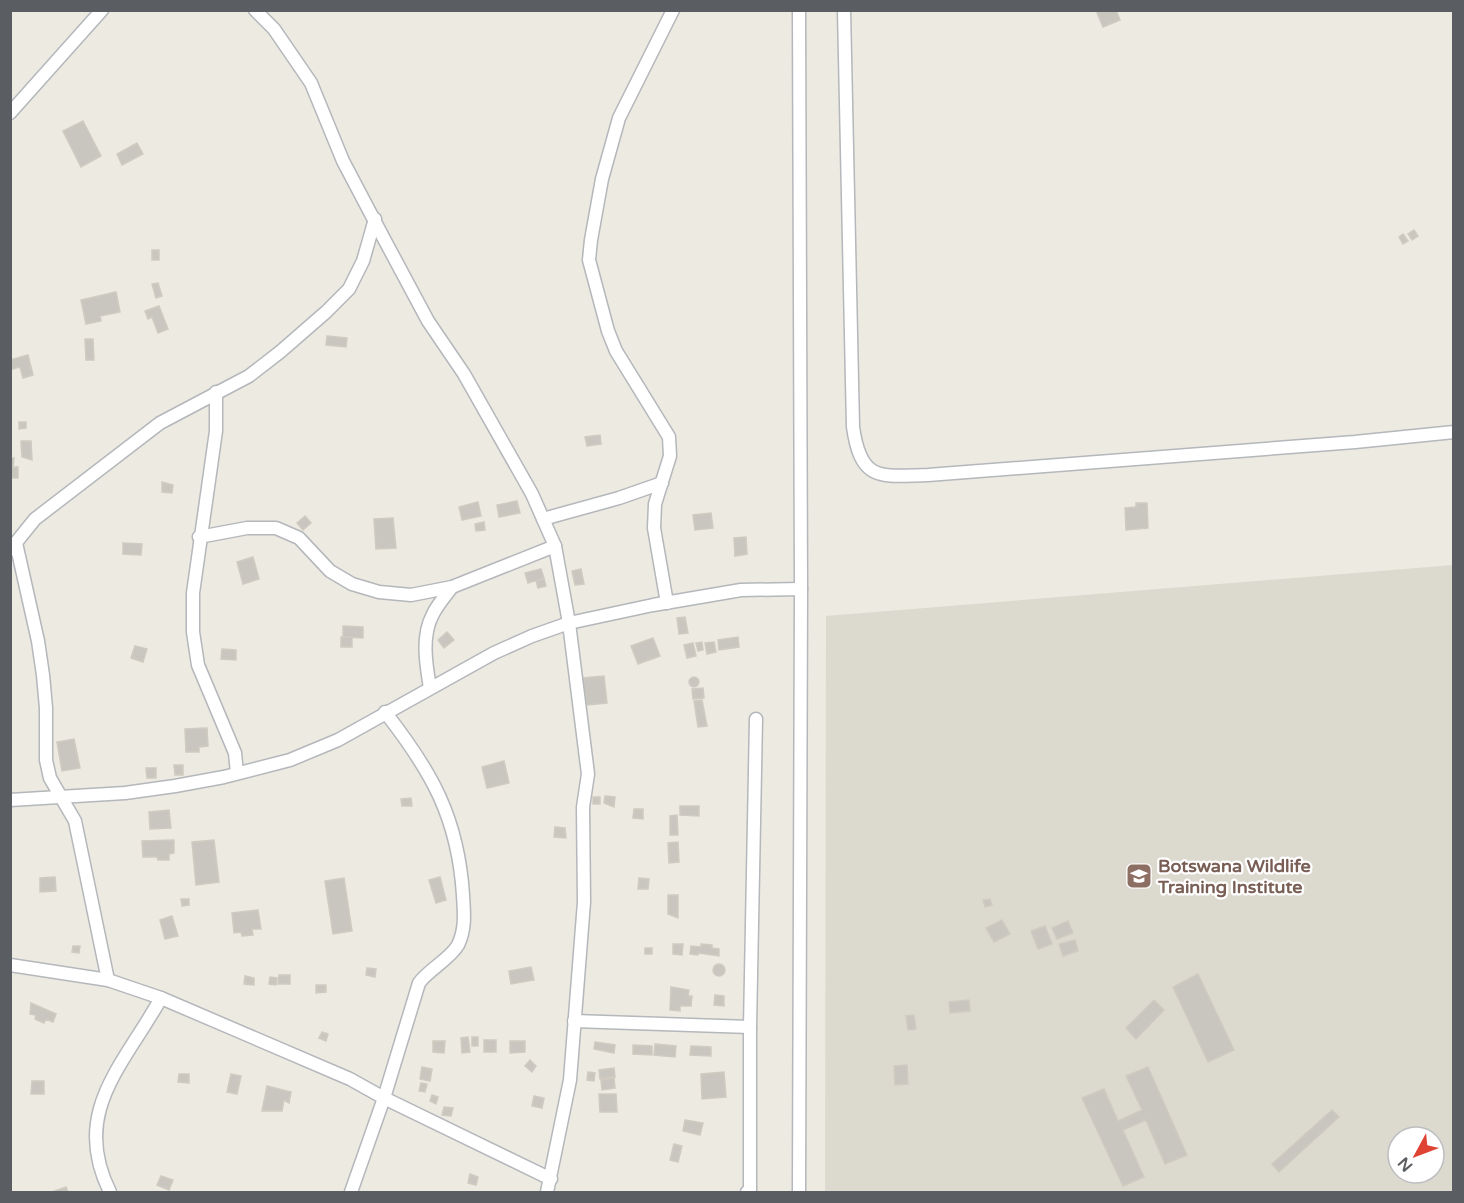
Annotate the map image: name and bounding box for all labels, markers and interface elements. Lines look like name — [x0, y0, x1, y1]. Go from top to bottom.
place label: Botswana Wildlife Training Institute — [1157, 855, 1311, 898]
school or university icon: Botswana Wildlife Training Institute — [1124, 861, 1154, 891]
north arrow — [1386, 1125, 1446, 1185]
text: N — [1394, 1153, 1417, 1176]

